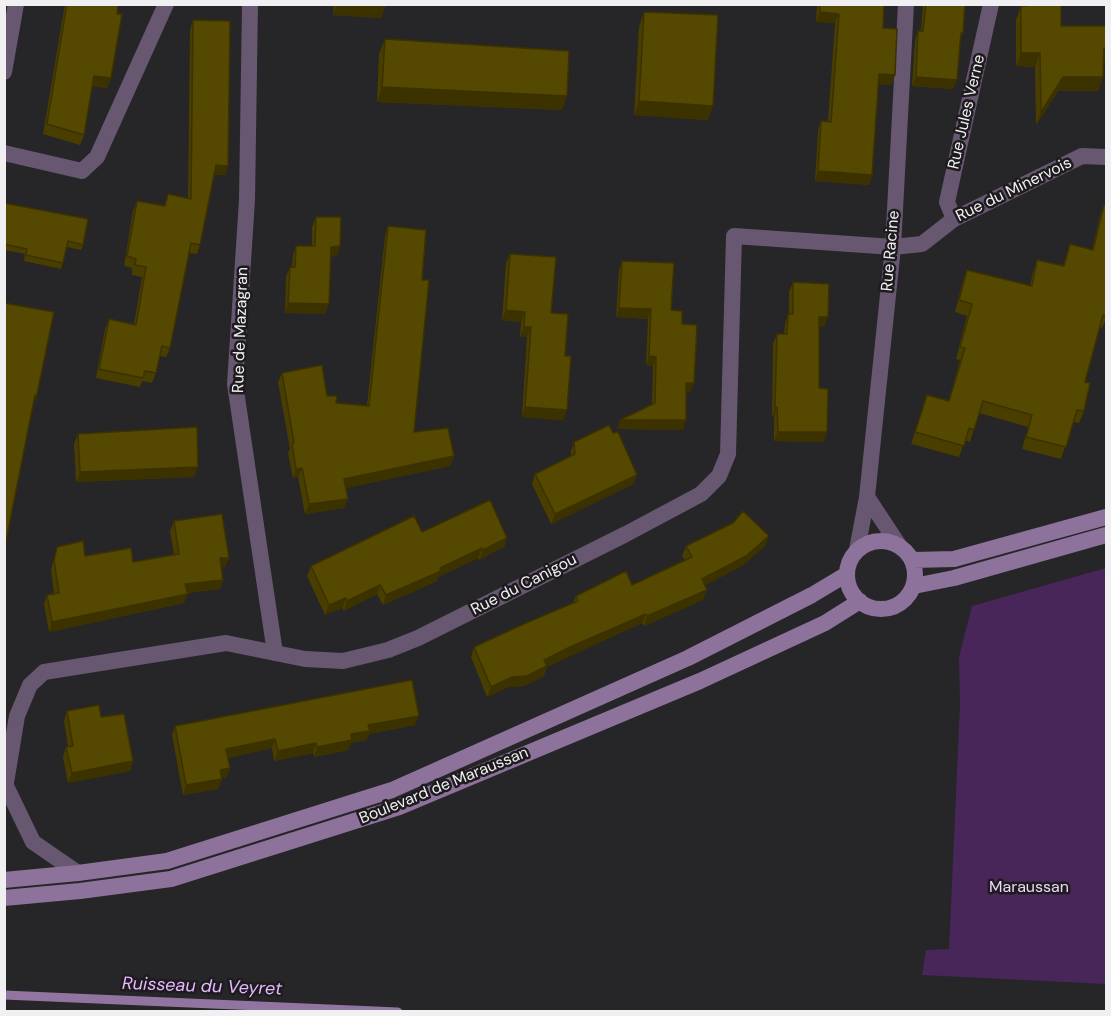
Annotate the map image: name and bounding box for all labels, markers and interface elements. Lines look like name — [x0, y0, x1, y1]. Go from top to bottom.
street label: Rue Jules Verne — [944, 53, 990, 171]
street label: Rue du Minervois — [953, 154, 1075, 226]
street label: Rue Racine — [878, 210, 904, 292]
street label: Rue de Mazagran — [229, 267, 253, 393]
street label: Rue du Canigou — [468, 550, 580, 620]
street label: Boulevard de Maraussan — [357, 743, 531, 829]
park label: Maraussan — [989, 878, 1069, 898]
water label: Ruisseau du Veyret — [122, 973, 282, 1001]

